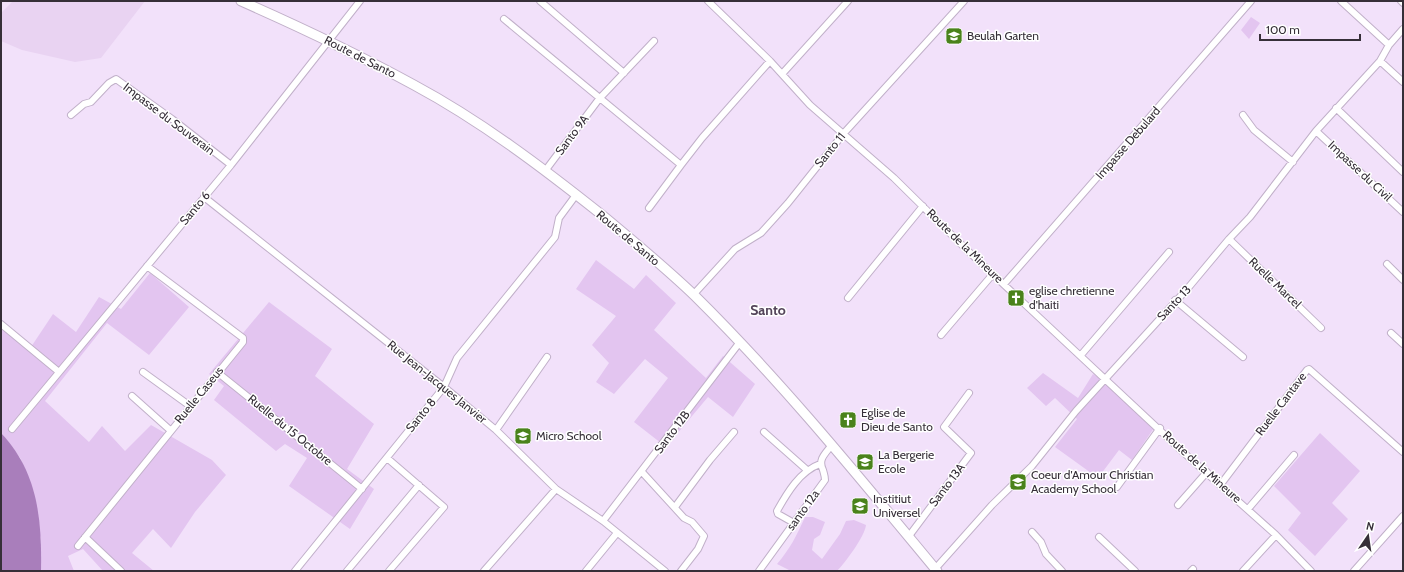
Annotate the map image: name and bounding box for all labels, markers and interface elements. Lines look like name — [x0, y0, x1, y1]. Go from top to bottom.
scale bar — [1260, 16, 1360, 42]
text: 100 m — [1266, 22, 1300, 37]
school or university icon: Beulah Garten — [944, 26, 964, 46]
place label: Beulah Garten — [967, 28, 1039, 43]
street label: Route de Santo — [322, 32, 399, 81]
street label: Impasse du Souverain — [121, 79, 218, 158]
street label: Impasse Debulard — [1092, 103, 1163, 182]
street label: Santo 9A — [552, 111, 592, 158]
street label: Santo 11 — [811, 129, 848, 170]
street label: Impasse du Civil — [1325, 137, 1396, 204]
street label: Santo 6 — [176, 188, 213, 228]
street label: Route de la Mineure — [924, 205, 1007, 286]
street label: Route de Santo — [594, 207, 663, 269]
street label: Ruelle Marcel — [1246, 254, 1305, 312]
street label: Santo 13 — [1153, 282, 1194, 324]
place label: eglise chretienne d'haiti — [1029, 283, 1114, 312]
church icon: eglise chretienne d'haiti — [1006, 288, 1026, 308]
district label: Santo — [750, 301, 786, 319]
street label: Rue Jean-Jacques Janvier — [385, 337, 490, 426]
street label: Ruelle Caseus — [171, 363, 226, 426]
street label: Ruelle Cantave — [1252, 369, 1309, 438]
street label: Ruelle du 15 Octobre — [245, 391, 336, 468]
street label: Santo 8 — [402, 394, 439, 435]
place label: Eglise de Dieu de Santo — [861, 405, 933, 434]
street label: Santo 12B — [651, 407, 693, 456]
church icon: Eglise de Dieu de Santo — [838, 410, 858, 430]
school or university icon: Micro School — [513, 426, 533, 446]
street label: Route de la Mineure — [1160, 427, 1245, 506]
place label: Micro School — [536, 428, 602, 443]
place label: La Bergerie Ecole — [878, 447, 934, 476]
school or university icon: La Bergerie Ecole — [855, 452, 875, 472]
street label: Santo 13A — [925, 460, 968, 509]
place label: Coeur d'Amour Christian Academy School — [1031, 467, 1154, 496]
school or university icon: Coeur d'Amour Christian Academy School — [1008, 472, 1028, 492]
street label: santo 12a — [783, 486, 822, 533]
place label: Institiut Universel — [873, 491, 921, 520]
school or university icon: Institiut Universel — [850, 496, 870, 516]
north arrow — [1348, 516, 1388, 556]
text: N — [1365, 519, 1376, 534]

